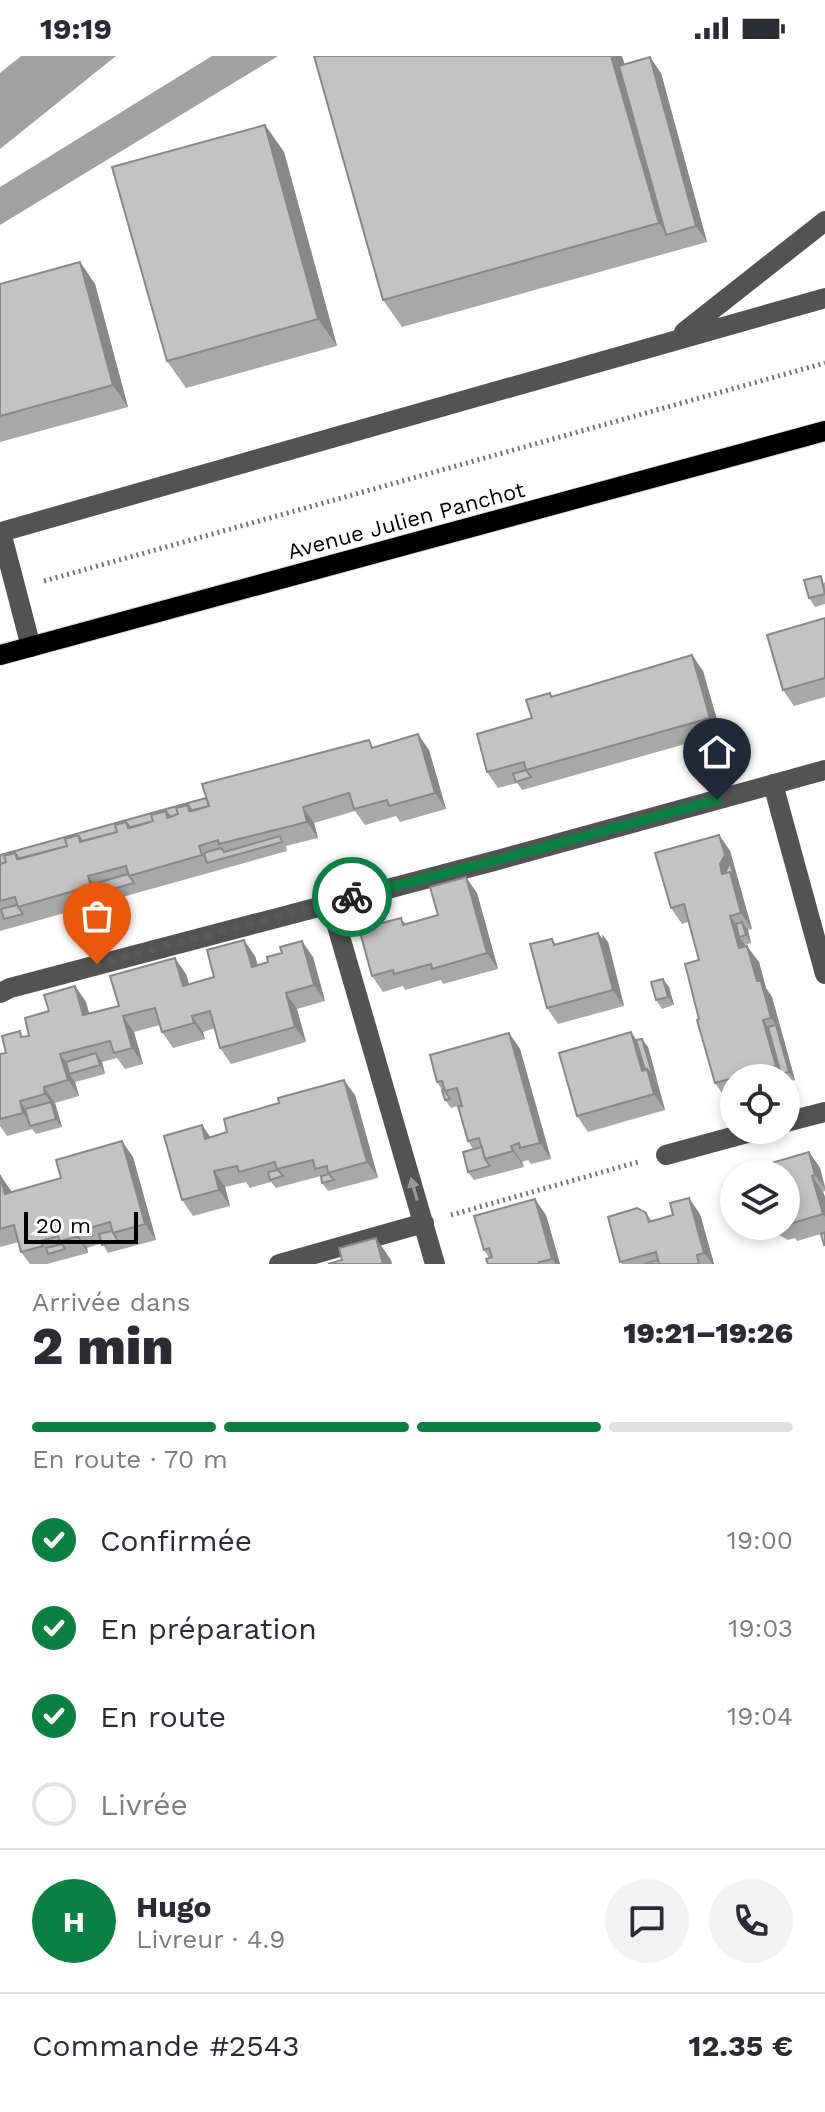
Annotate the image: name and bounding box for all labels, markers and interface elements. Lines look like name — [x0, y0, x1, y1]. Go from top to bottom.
text: 19:19 — [40, 11, 112, 46]
street label: Avenue Julien Panchot — [285, 477, 528, 564]
pin — [683, 718, 751, 800]
icon: home — [695, 730, 739, 774]
courier — [312, 857, 392, 937]
icon: bike — [330, 875, 374, 919]
pin — [63, 882, 131, 964]
icon: bag — [75, 894, 119, 938]
map controls — [720, 1064, 800, 1240]
button: locate — [720, 1064, 800, 1144]
button: layers — [720, 1160, 800, 1240]
one-way arrow — [407, 1176, 420, 1200]
scale bar — [24, 1208, 138, 1244]
text: 20 m — [36, 1213, 91, 1238]
text: Arrivée dans — [32, 1287, 191, 1317]
text: 19:21–19:26 — [623, 1315, 793, 1350]
text: 2 min — [32, 1316, 174, 1377]
text: En route · 70 m — [32, 1444, 228, 1474]
icon: check — [32, 1518, 76, 1562]
text: Confirmée — [100, 1523, 252, 1558]
text: 19:00 — [727, 1525, 793, 1555]
icon: check — [32, 1606, 76, 1650]
text: En préparation — [100, 1611, 317, 1646]
text: 19:03 — [728, 1613, 793, 1643]
icon: check — [32, 1694, 76, 1738]
text: En route — [100, 1699, 226, 1734]
text: 19:04 — [727, 1701, 793, 1731]
text: Livrée — [100, 1787, 188, 1822]
button: chat — [605, 1879, 689, 1963]
button: phone — [709, 1879, 793, 1963]
text: Hugo — [136, 1889, 212, 1924]
text: H — [63, 1904, 85, 1939]
text: Livreur · 4.9 — [136, 1924, 285, 1954]
text: Commande #2543 — [32, 2028, 300, 2063]
text: 12.35 € — [689, 2028, 793, 2063]

